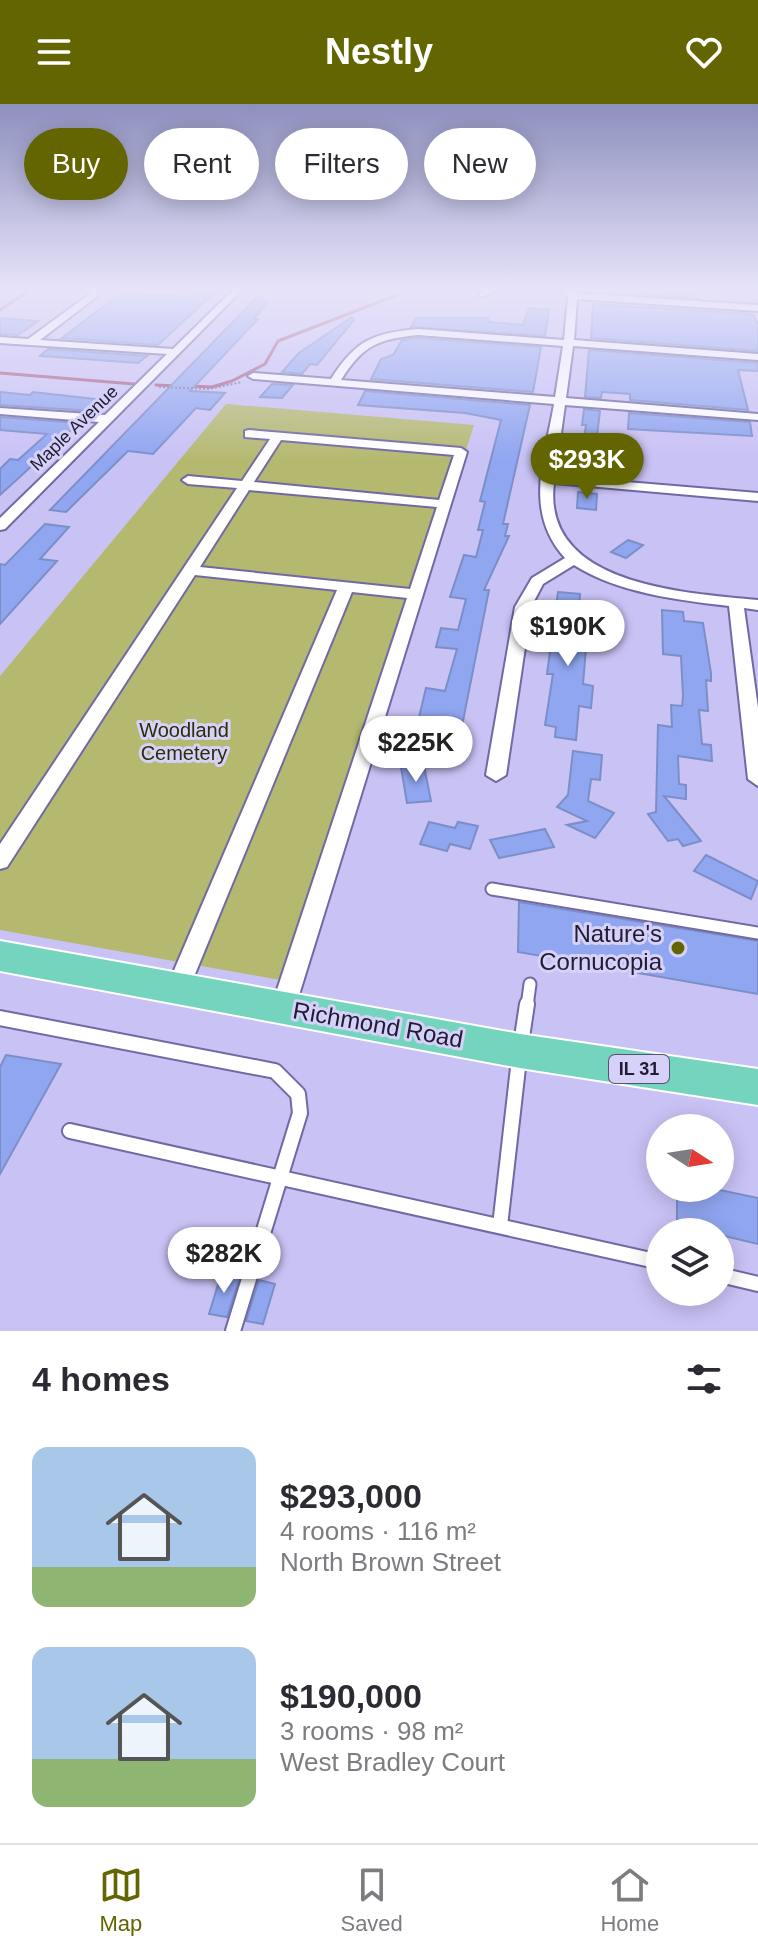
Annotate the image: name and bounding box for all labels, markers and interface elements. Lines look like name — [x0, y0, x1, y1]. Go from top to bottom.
icon: menu — [32, 30, 76, 74]
icon: heart — [682, 30, 726, 74]
text: Nestly — [325, 31, 433, 72]
chip: Buy — [24, 128, 128, 200]
chip: Rent — [144, 128, 259, 200]
chip: Filters — [275, 128, 408, 200]
chip: New — [424, 128, 536, 200]
street label: Maple Avenue — [26, 381, 122, 475]
pin: $293K — [531, 433, 643, 501]
text: $293K — [549, 444, 625, 474]
pin: $190K — [512, 600, 624, 668]
text: $190K — [530, 611, 606, 641]
pin: $225K — [360, 716, 472, 784]
park label: Woodland Cemetery — [139, 719, 229, 764]
text: $225K — [378, 727, 454, 757]
place label: Nature's Cornucopia — [539, 920, 663, 975]
marker: Nature's Cornucopia — [669, 939, 687, 957]
street label: Richmond Road — [291, 996, 465, 1053]
road number: IL 31 — [609, 1055, 669, 1083]
north arrow — [646, 1114, 734, 1202]
map controls — [646, 1114, 734, 1306]
button: layers — [646, 1218, 734, 1306]
pin: $282K — [168, 1227, 280, 1295]
text: $282K — [186, 1238, 262, 1268]
icon: filters — [682, 1357, 726, 1401]
text: 4 homes — [32, 1360, 170, 1398]
text: $293,000 — [280, 1477, 422, 1515]
icon: home — [96, 1479, 192, 1575]
text: 4 rooms · 116 m² — [280, 1516, 476, 1546]
text: North Brown Street — [280, 1547, 501, 1577]
text: $190,000 — [280, 1677, 422, 1715]
icon: home — [96, 1679, 192, 1775]
text: 3 rooms · 98 m² — [280, 1716, 464, 1746]
text: West Bradley Court — [280, 1747, 505, 1777]
tab: Map — [99, 1863, 143, 1937]
tab: Saved — [340, 1863, 403, 1937]
tab: Home — [600, 1863, 659, 1937]

